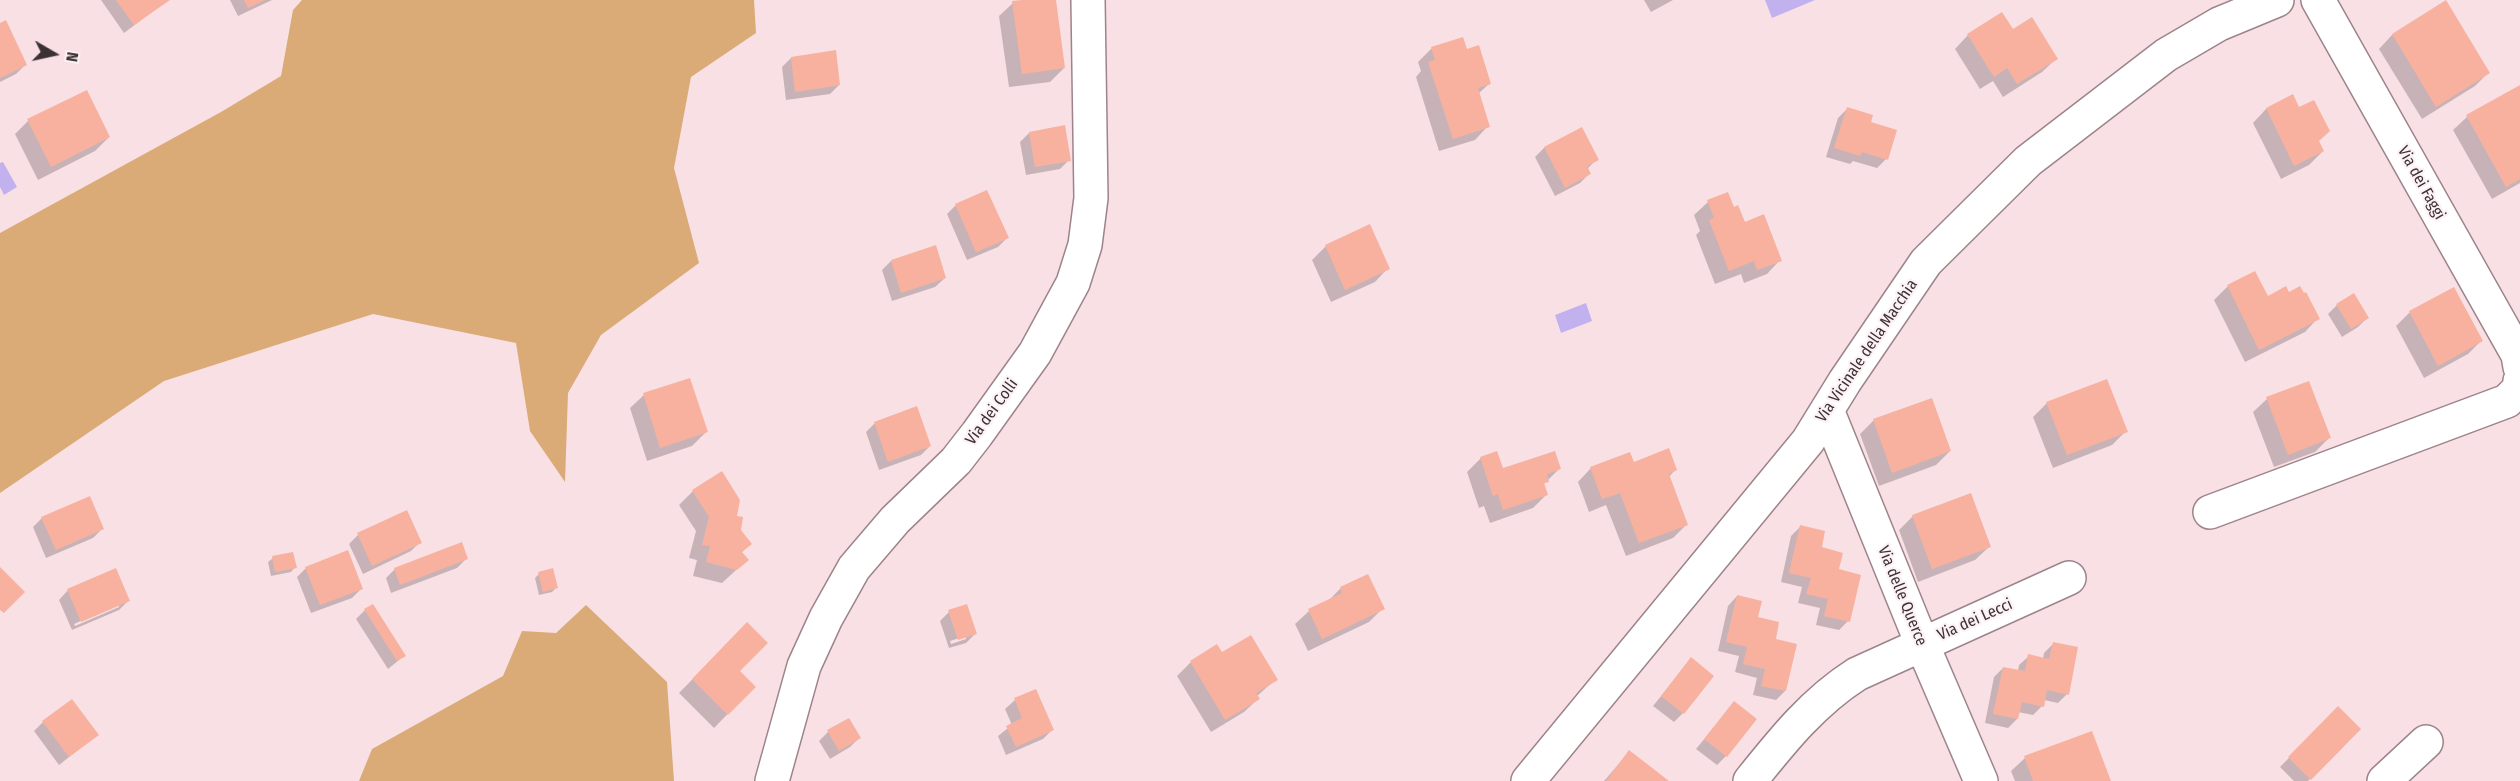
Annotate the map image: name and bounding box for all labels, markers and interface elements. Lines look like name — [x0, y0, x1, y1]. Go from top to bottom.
north arrow — [24, 24, 84, 84]
text: N — [62, 51, 82, 63]
street label: Via dei Faggi — [2393, 143, 2449, 223]
street label: Via Vicinale della Macchia — [1812, 276, 1922, 426]
street label: Via dei Colli — [962, 375, 1022, 449]
street label: Via delle Querce — [1873, 543, 1931, 649]
street label: Via dei Lecci — [1935, 595, 2015, 645]

